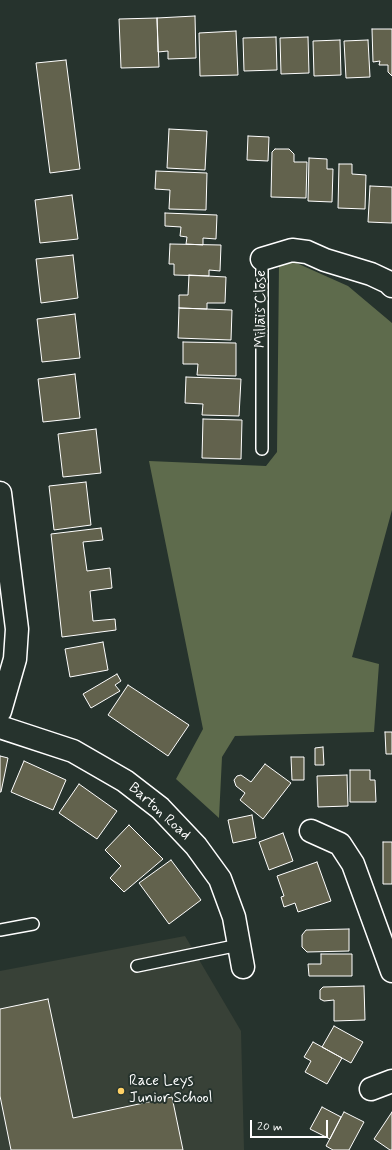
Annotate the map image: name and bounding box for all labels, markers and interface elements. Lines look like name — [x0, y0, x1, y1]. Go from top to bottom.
street label: Millais Close — [253, 270, 271, 348]
street label: Barton Road — [124, 779, 194, 845]
place label: Race Leys Junior School — [129, 1073, 212, 1108]
marker: Race Leys Junior School — [116, 1086, 126, 1096]
scale bar — [252, 1112, 330, 1138]
text: 20 m — [257, 1119, 283, 1135]

